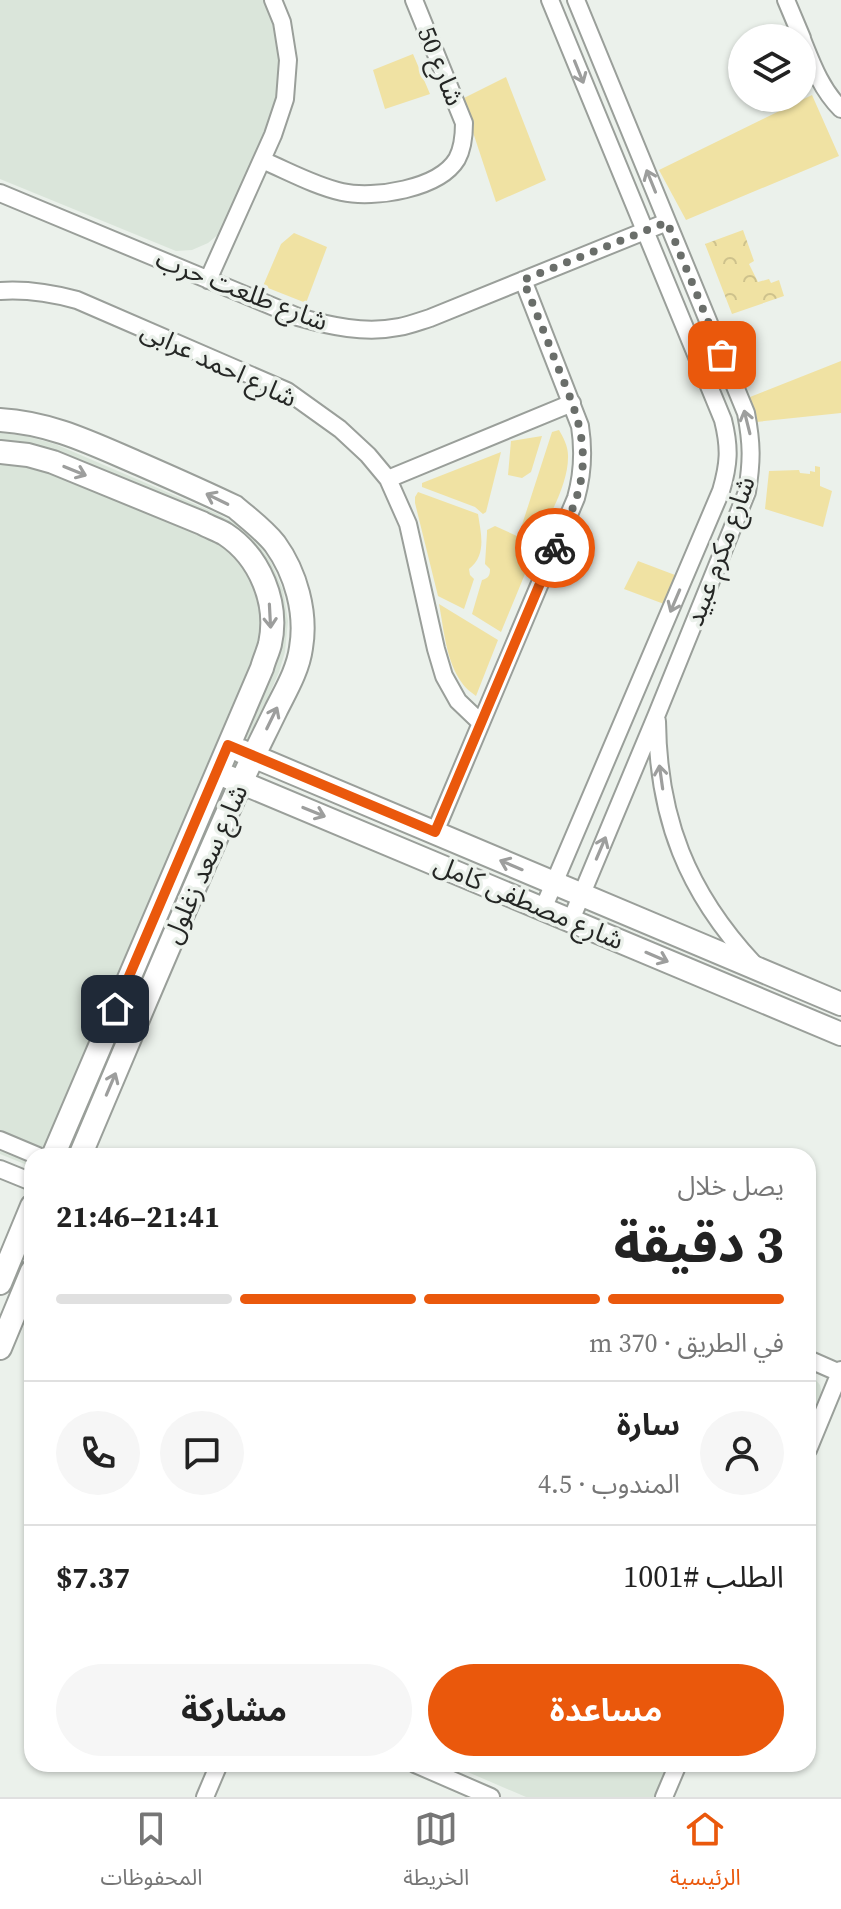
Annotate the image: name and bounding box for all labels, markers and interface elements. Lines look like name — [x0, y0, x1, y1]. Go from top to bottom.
street label: شارع 50 — [408, 21, 473, 111]
map controls — [728, 24, 816, 112]
button: layers — [728, 24, 816, 112]
one-way arrow — [573, 59, 588, 84]
one-way arrow — [642, 169, 657, 194]
street label: شارع طلعت حرب — [150, 241, 333, 340]
street label: شارع احمد عرابى — [135, 312, 303, 417]
pin — [688, 321, 756, 389]
icon: bag — [700, 333, 744, 377]
one-way arrow — [739, 410, 754, 436]
one-way arrow — [62, 465, 87, 479]
street label: شارع مكرم عبيد — [676, 471, 766, 632]
one-way arrow — [206, 491, 230, 506]
courier — [515, 508, 595, 588]
icon: bike — [533, 526, 577, 570]
one-way arrow — [666, 588, 681, 612]
one-way arrow — [263, 602, 278, 629]
one-way arrow — [265, 707, 280, 731]
one-way arrow — [653, 765, 668, 790]
street label: شارع سعد زغلول — [154, 779, 257, 950]
one-way arrow — [301, 806, 326, 821]
one-way arrow — [594, 837, 609, 861]
street label: شارع مصطفى كامل — [428, 846, 629, 959]
one-way arrow — [499, 856, 524, 871]
one-way arrow — [644, 950, 669, 965]
pin — [81, 975, 149, 1043]
icon: home — [93, 987, 137, 1031]
one-way arrow — [104, 1072, 119, 1097]
text: يصل خلال — [678, 1168, 784, 1204]
text: 21:41–21:46 — [56, 1196, 220, 1237]
text: 3 دقيقة — [614, 1208, 784, 1279]
text: في الطريق · 370 m — [589, 1325, 784, 1361]
text: سارة — [617, 1404, 680, 1445]
button: phone — [56, 1411, 140, 1495]
button: chat — [160, 1411, 244, 1495]
button: person — [700, 1411, 784, 1495]
text: المندوب · 4.5 — [538, 1466, 680, 1502]
text: الطلب #1001 — [623, 1556, 784, 1597]
text: $7.37 — [56, 1557, 130, 1598]
button: مشاركة — [56, 1664, 412, 1756]
button: مساعدة — [428, 1664, 784, 1756]
tab: المحفوظات — [100, 1807, 203, 1901]
tab: الخريطة — [403, 1807, 469, 1901]
tab: الرئيسية — [670, 1807, 741, 1901]

